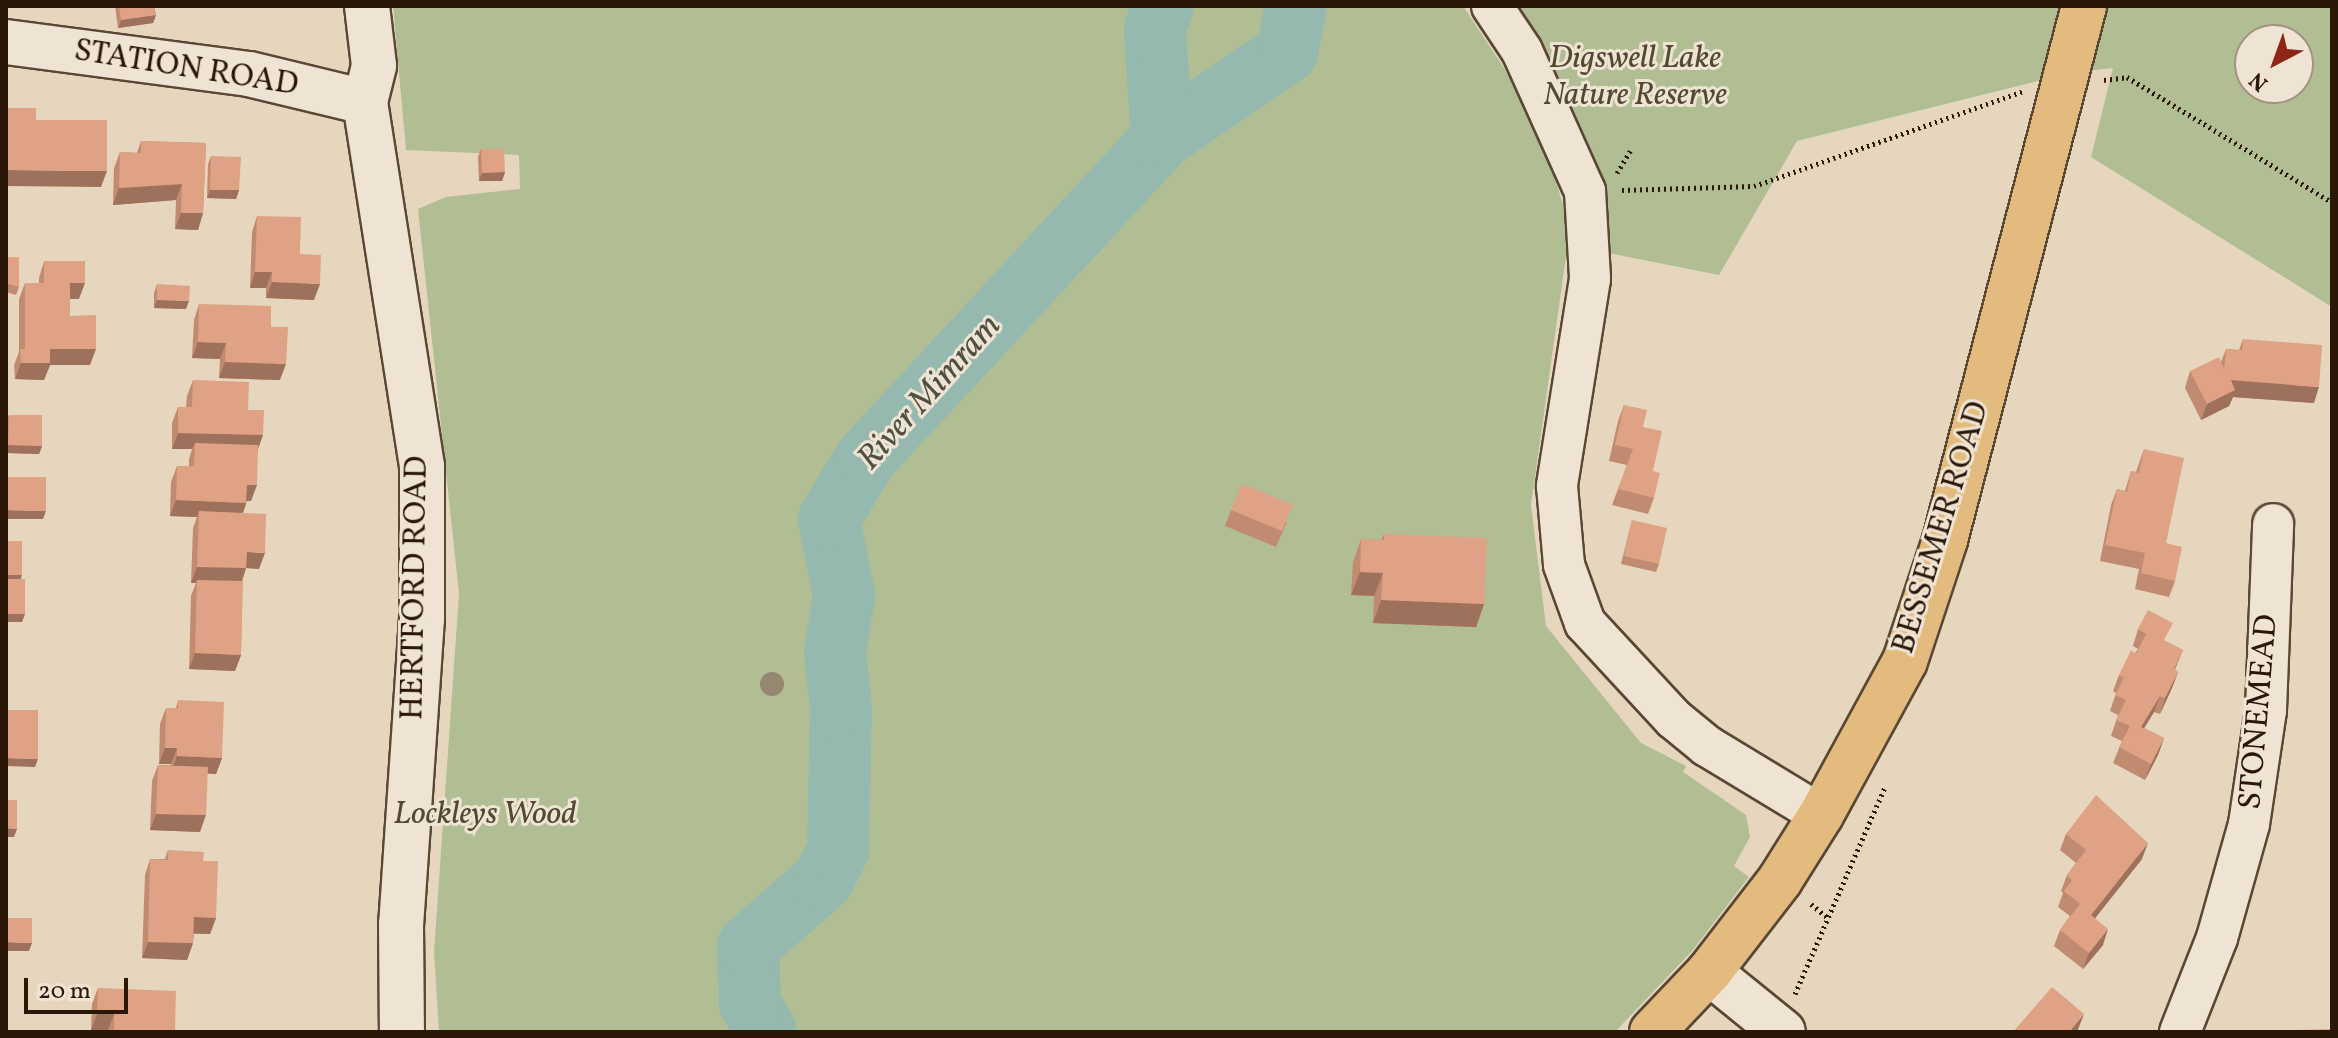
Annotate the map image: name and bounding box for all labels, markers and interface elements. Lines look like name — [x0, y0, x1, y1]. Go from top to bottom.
north arrow — [2234, 24, 2314, 104]
street label: STATION ROAD — [71, 32, 301, 106]
park label: Digswell Lake Nature Reserve — [1543, 41, 1727, 116]
text: N — [2243, 64, 2275, 98]
water label: River Mimram — [850, 307, 1010, 479]
street label: BESSEMER ROAD — [1885, 397, 1999, 659]
street label: HERTFORD ROAD — [394, 455, 438, 721]
street label: STONEMEAD — [2232, 613, 2288, 811]
park label: Lockleys Wood — [393, 796, 577, 834]
scale bar — [28, 962, 132, 1012]
text: 20 m — [38, 975, 91, 1009]

